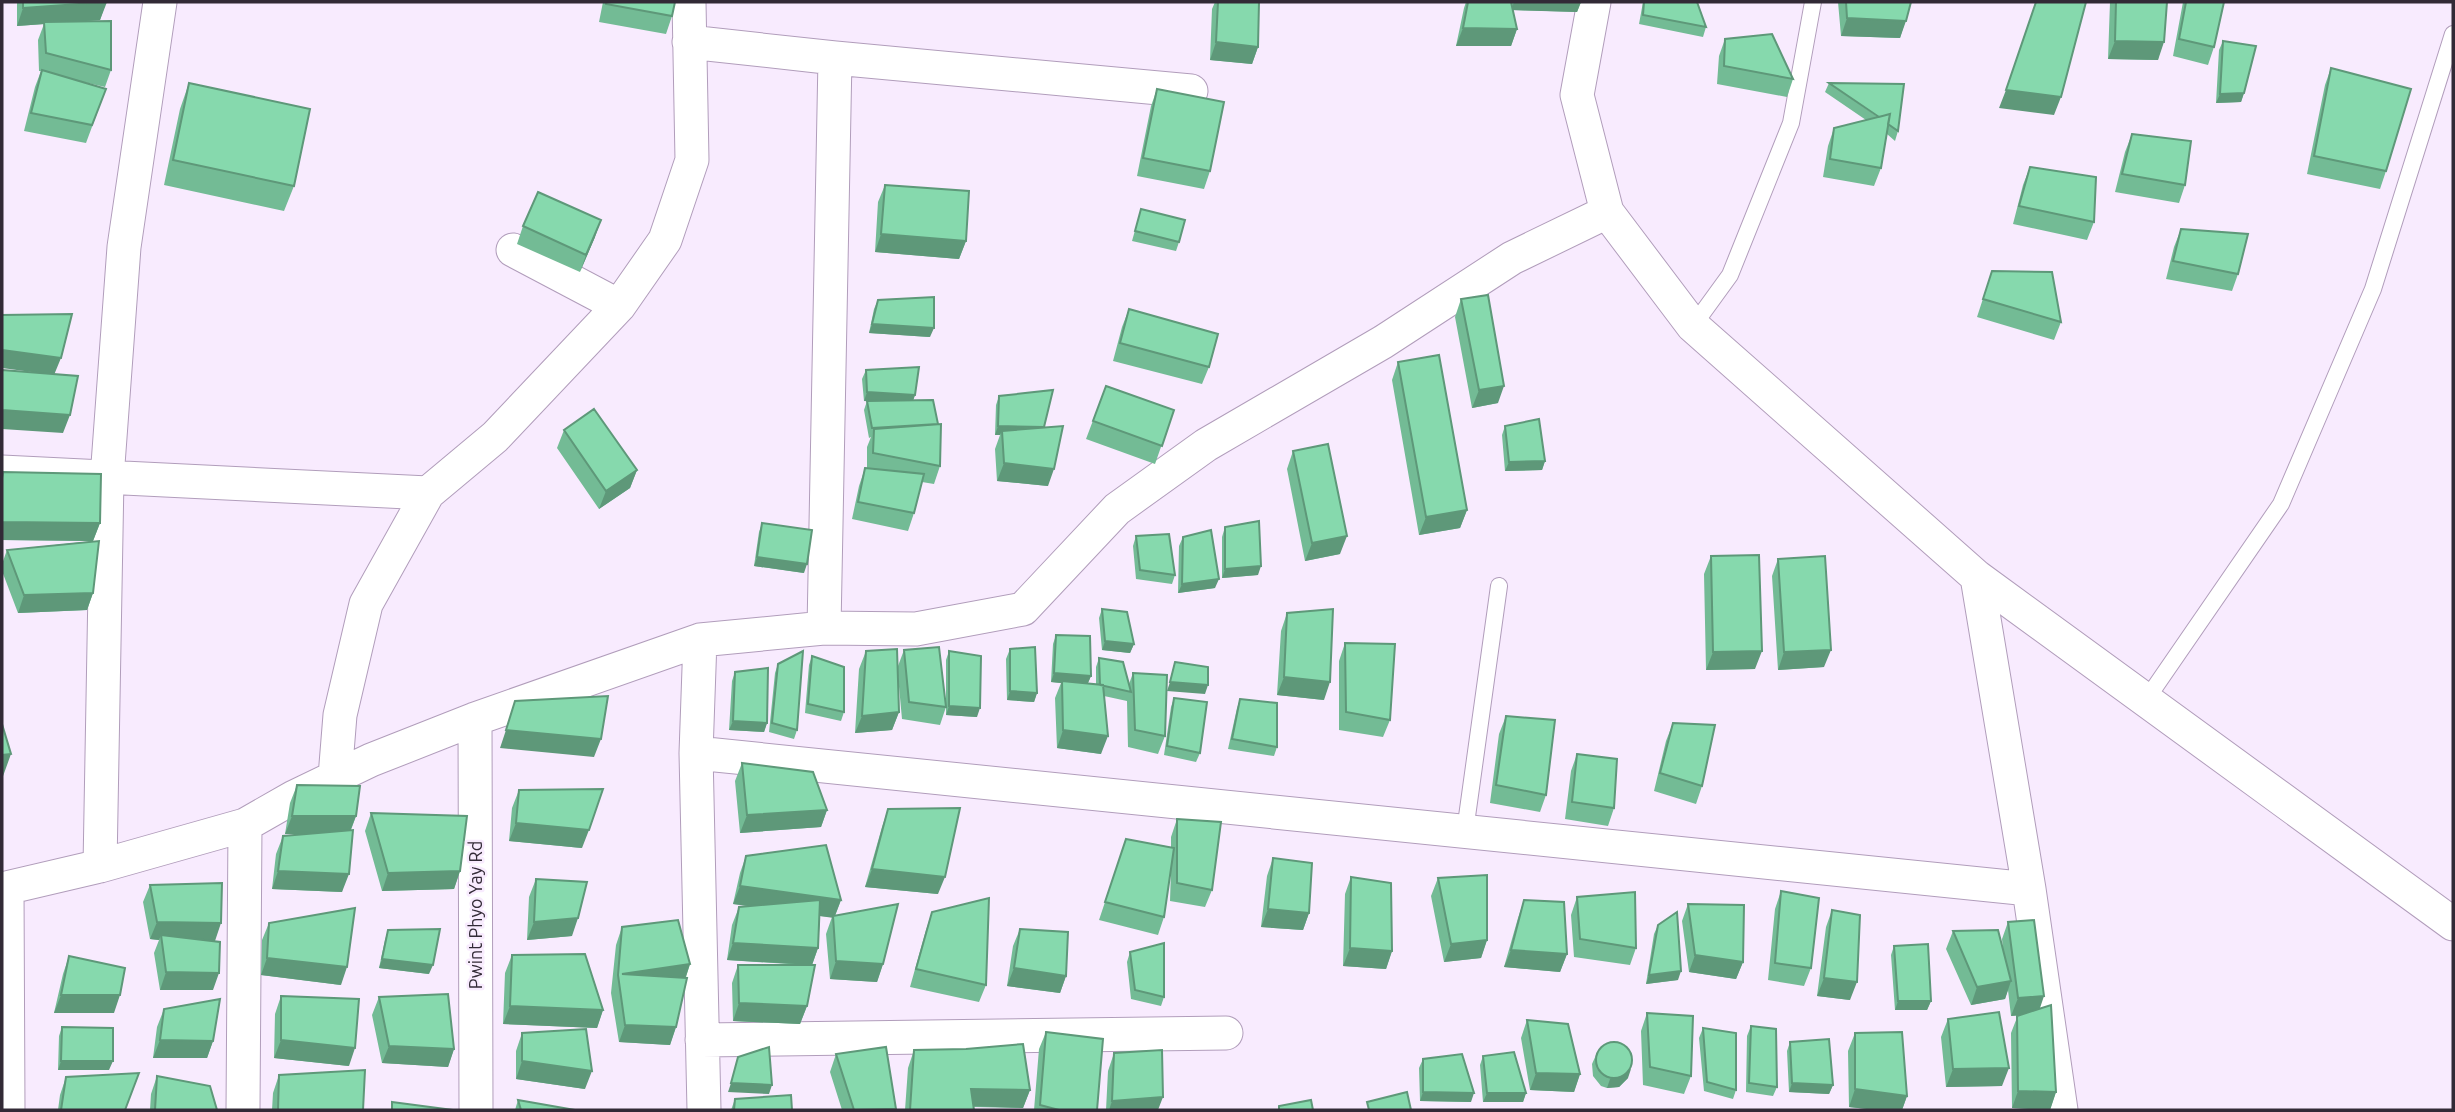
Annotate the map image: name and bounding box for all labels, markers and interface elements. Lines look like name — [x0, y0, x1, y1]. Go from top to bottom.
street label: Pwint Phyo Yay Rd — [465, 841, 485, 989]

